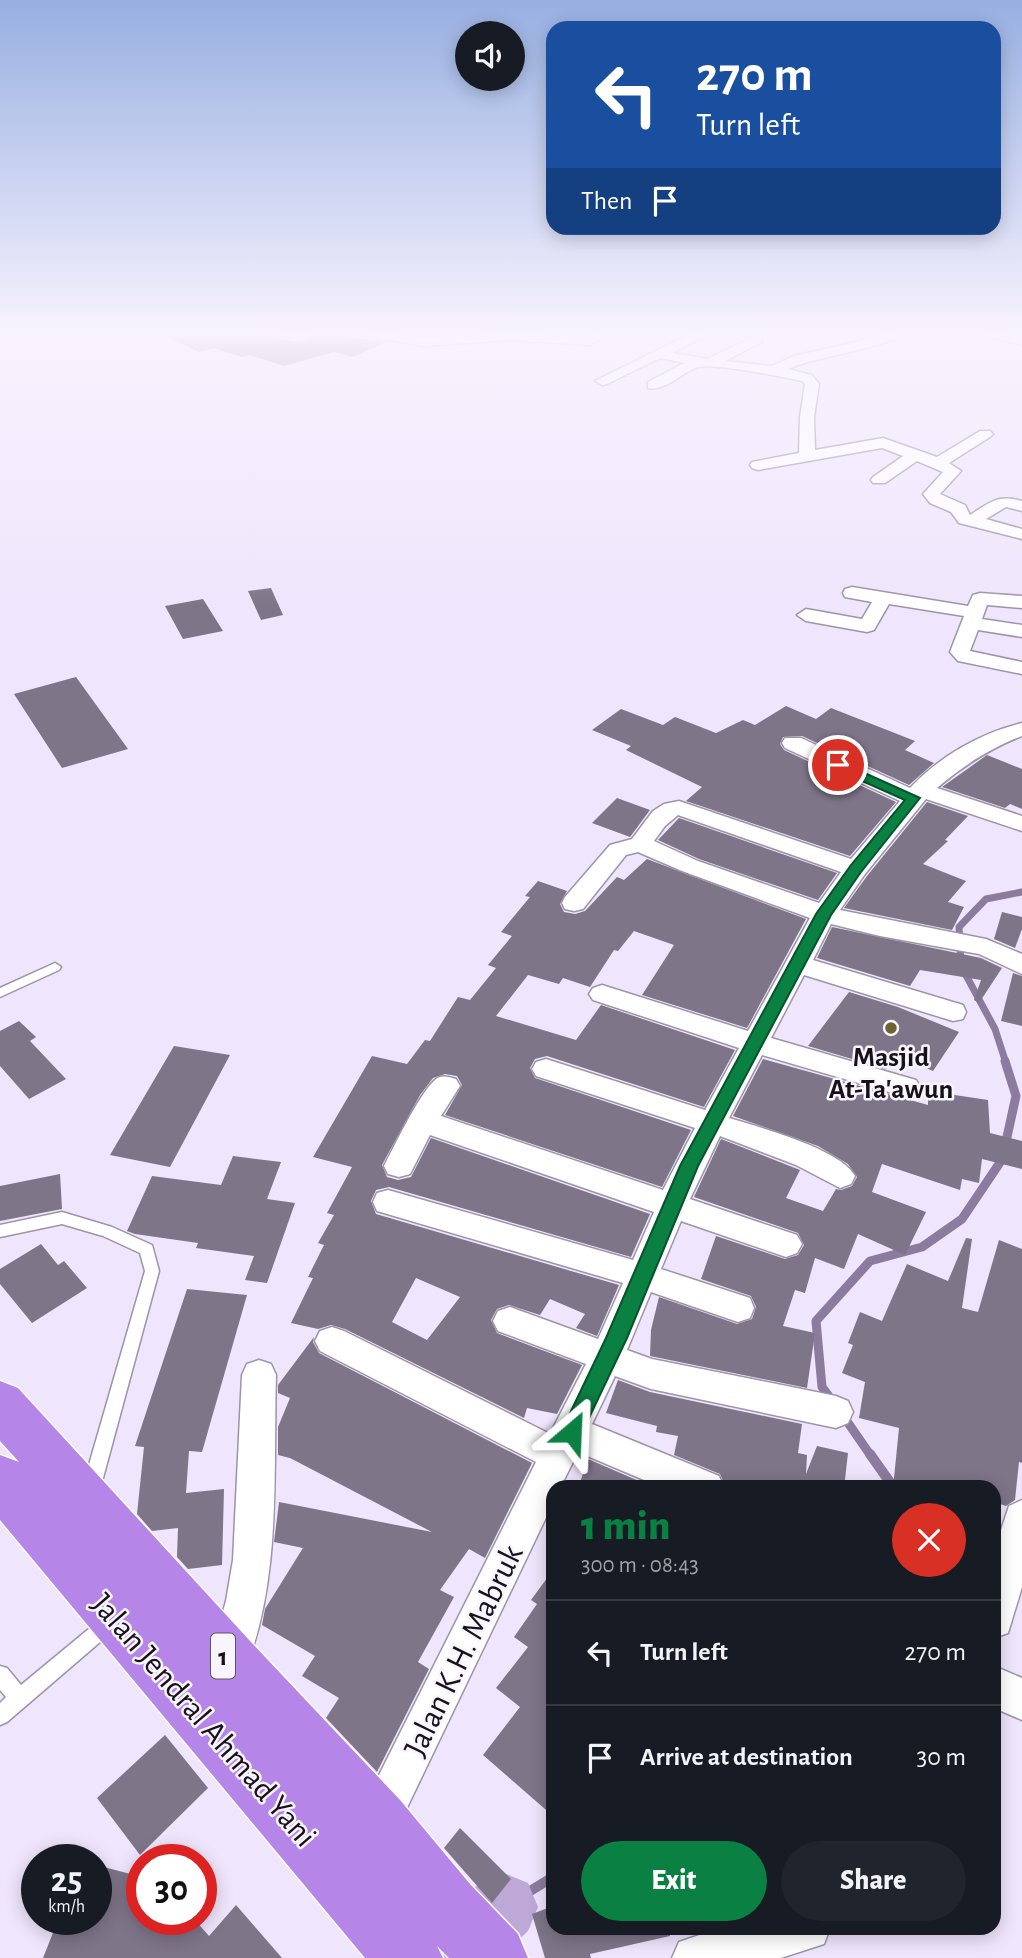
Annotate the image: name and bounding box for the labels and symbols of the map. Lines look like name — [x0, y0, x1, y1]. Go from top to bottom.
pin — [808, 735, 868, 795]
marker: Masjid At-Ta'awun — [883, 1020, 899, 1036]
place label: Masjid At-Ta'awun — [829, 1044, 953, 1104]
position arrow — [535, 1395, 609, 1469]
street label: Jalan K.H. Mabruk — [399, 1540, 530, 1762]
street label: Jalan Jendral Ahmad Yani — [84, 1588, 322, 1854]
road number: 1 — [211, 1634, 235, 1679]
speed limit sign: 30 — [126, 1844, 217, 1935]

